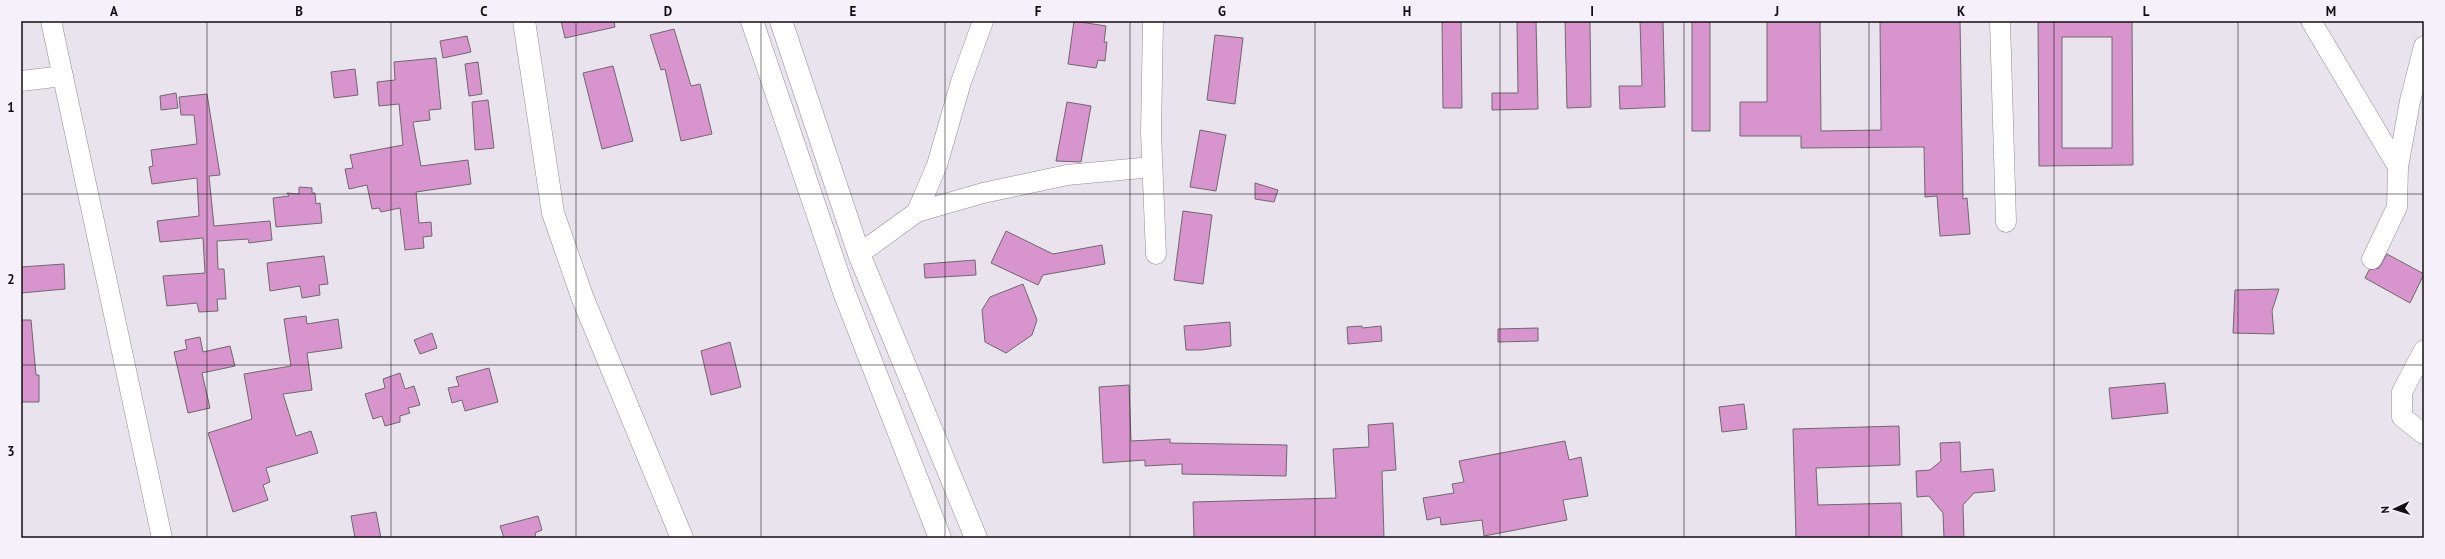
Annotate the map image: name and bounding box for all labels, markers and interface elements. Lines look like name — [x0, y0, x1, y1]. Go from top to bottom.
text: A — [110, 3, 118, 20]
text: B — [295, 3, 303, 20]
text: C — [480, 3, 488, 20]
text: D — [664, 3, 672, 20]
text: E — [850, 3, 857, 20]
text: F — [1035, 3, 1042, 20]
text: G — [1218, 3, 1226, 20]
text: H — [1403, 3, 1411, 20]
text: I — [1590, 3, 1594, 20]
text: J — [1774, 3, 1779, 20]
text: K — [1957, 3, 1965, 20]
text: L — [2143, 3, 2150, 20]
text: M — [2326, 3, 2336, 20]
text: 1 — [7, 99, 15, 116]
text: 2 — [7, 271, 15, 288]
text: 3 — [7, 443, 15, 460]
north arrow — [2375, 489, 2415, 529]
text: N — [2378, 506, 2392, 514]

